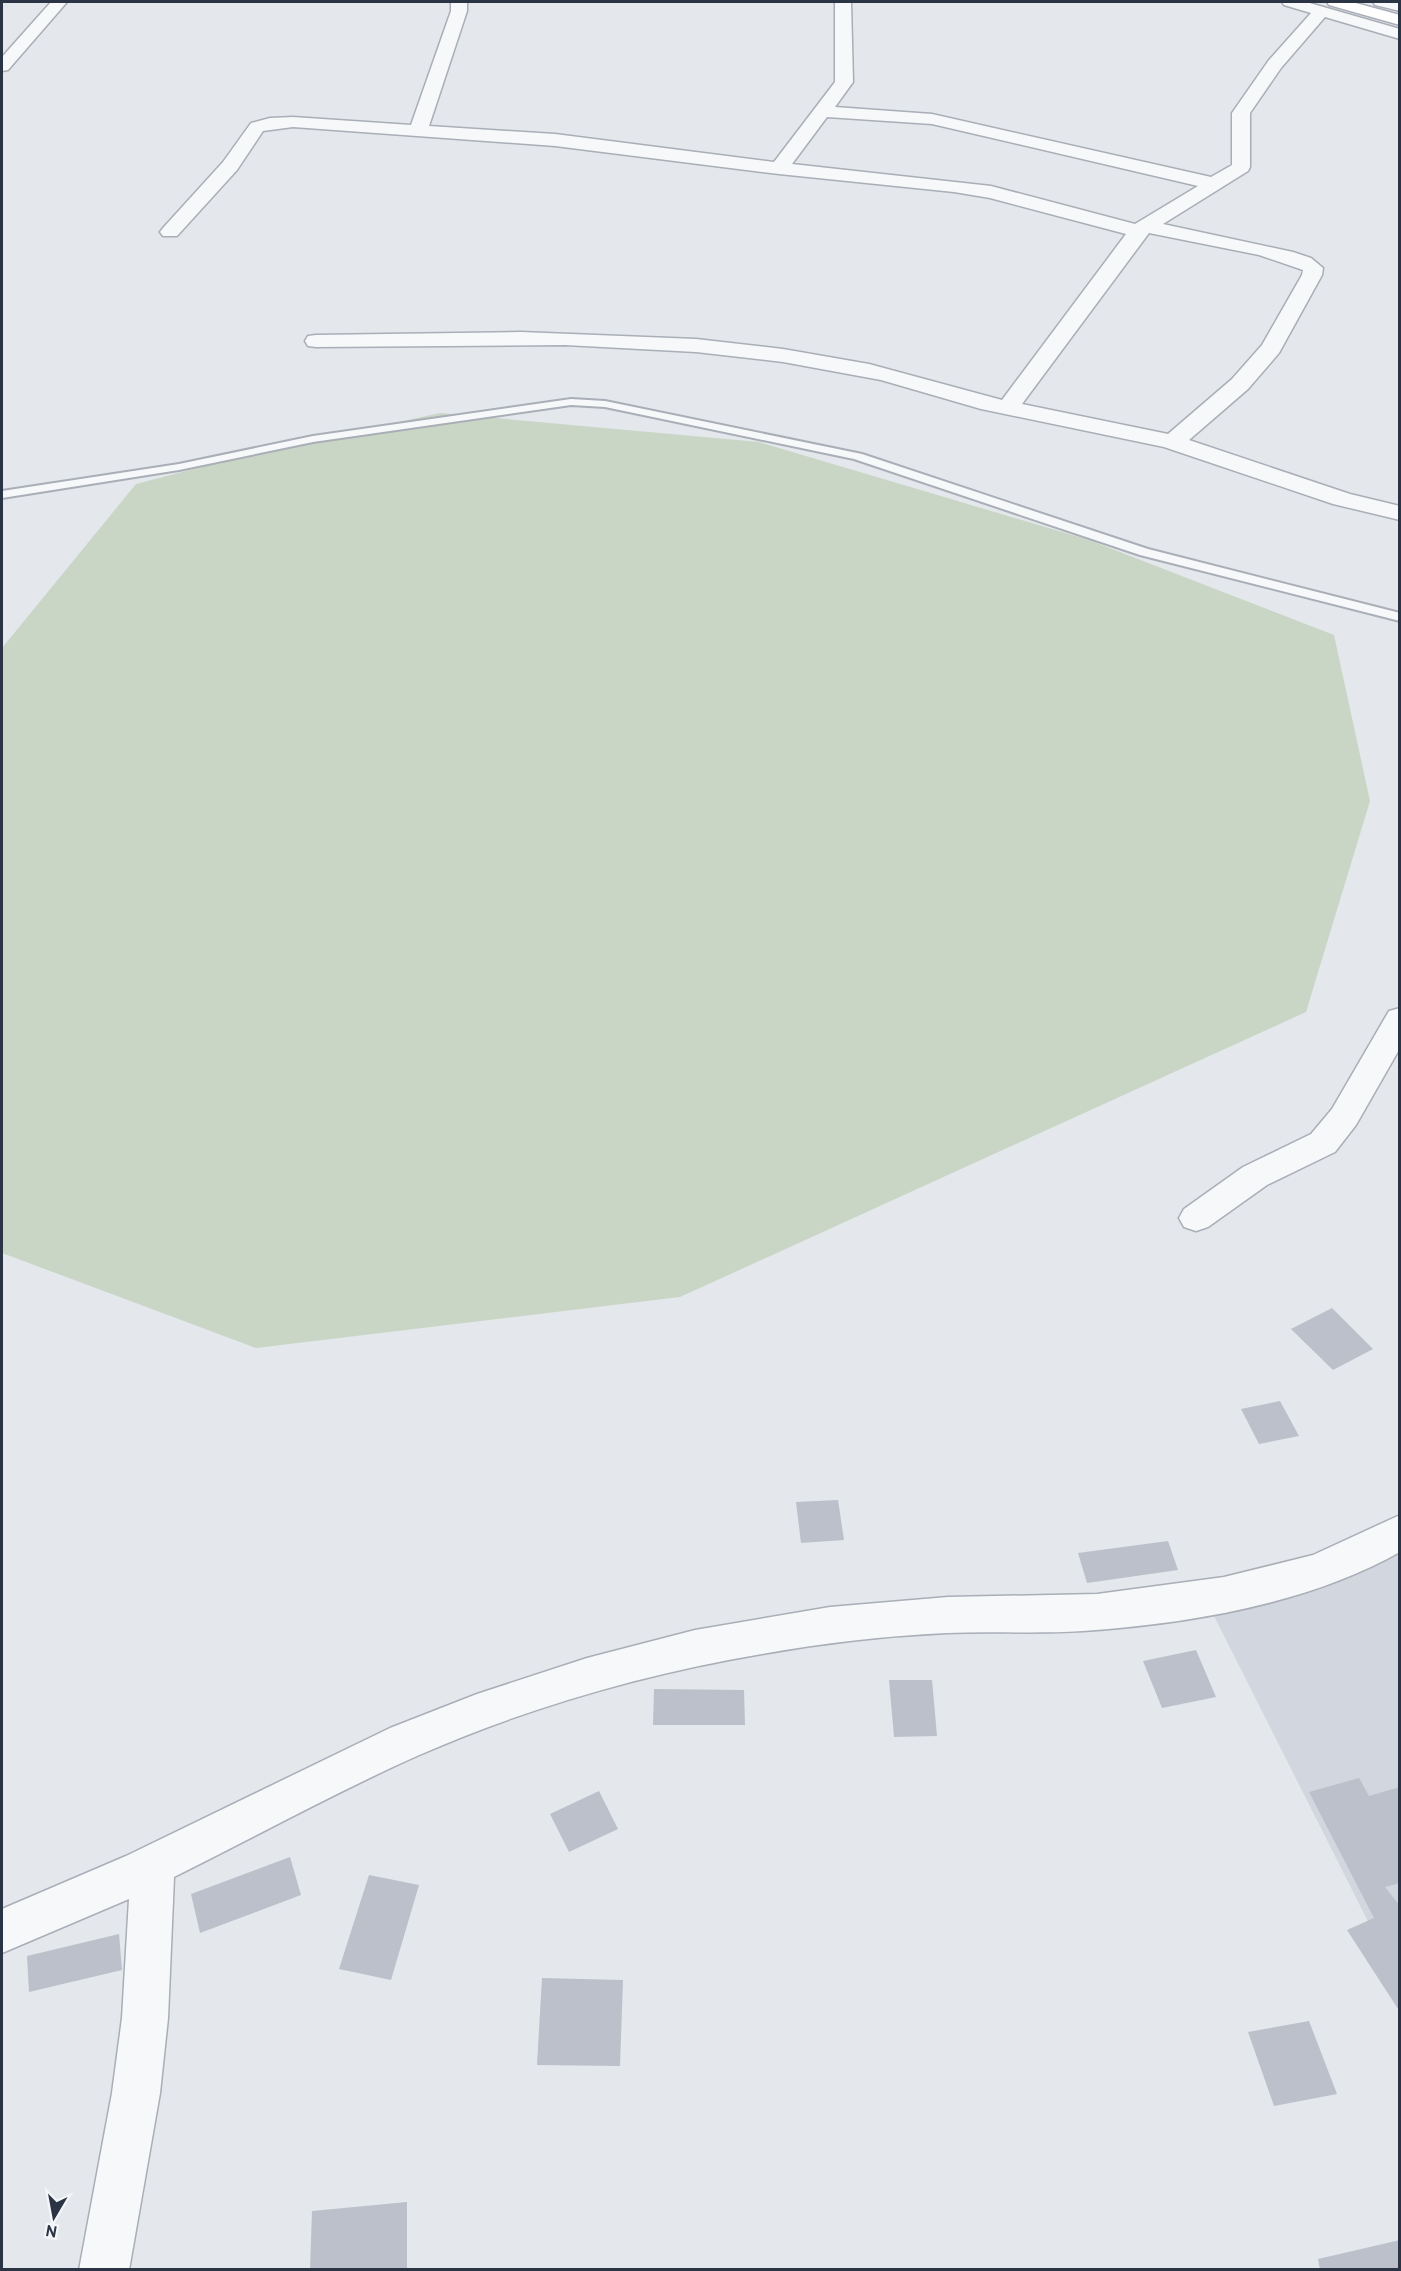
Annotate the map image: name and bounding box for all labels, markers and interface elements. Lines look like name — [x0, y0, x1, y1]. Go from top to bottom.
north arrow — [24, 2187, 84, 2247]
text: N — [44, 2219, 59, 2241]

